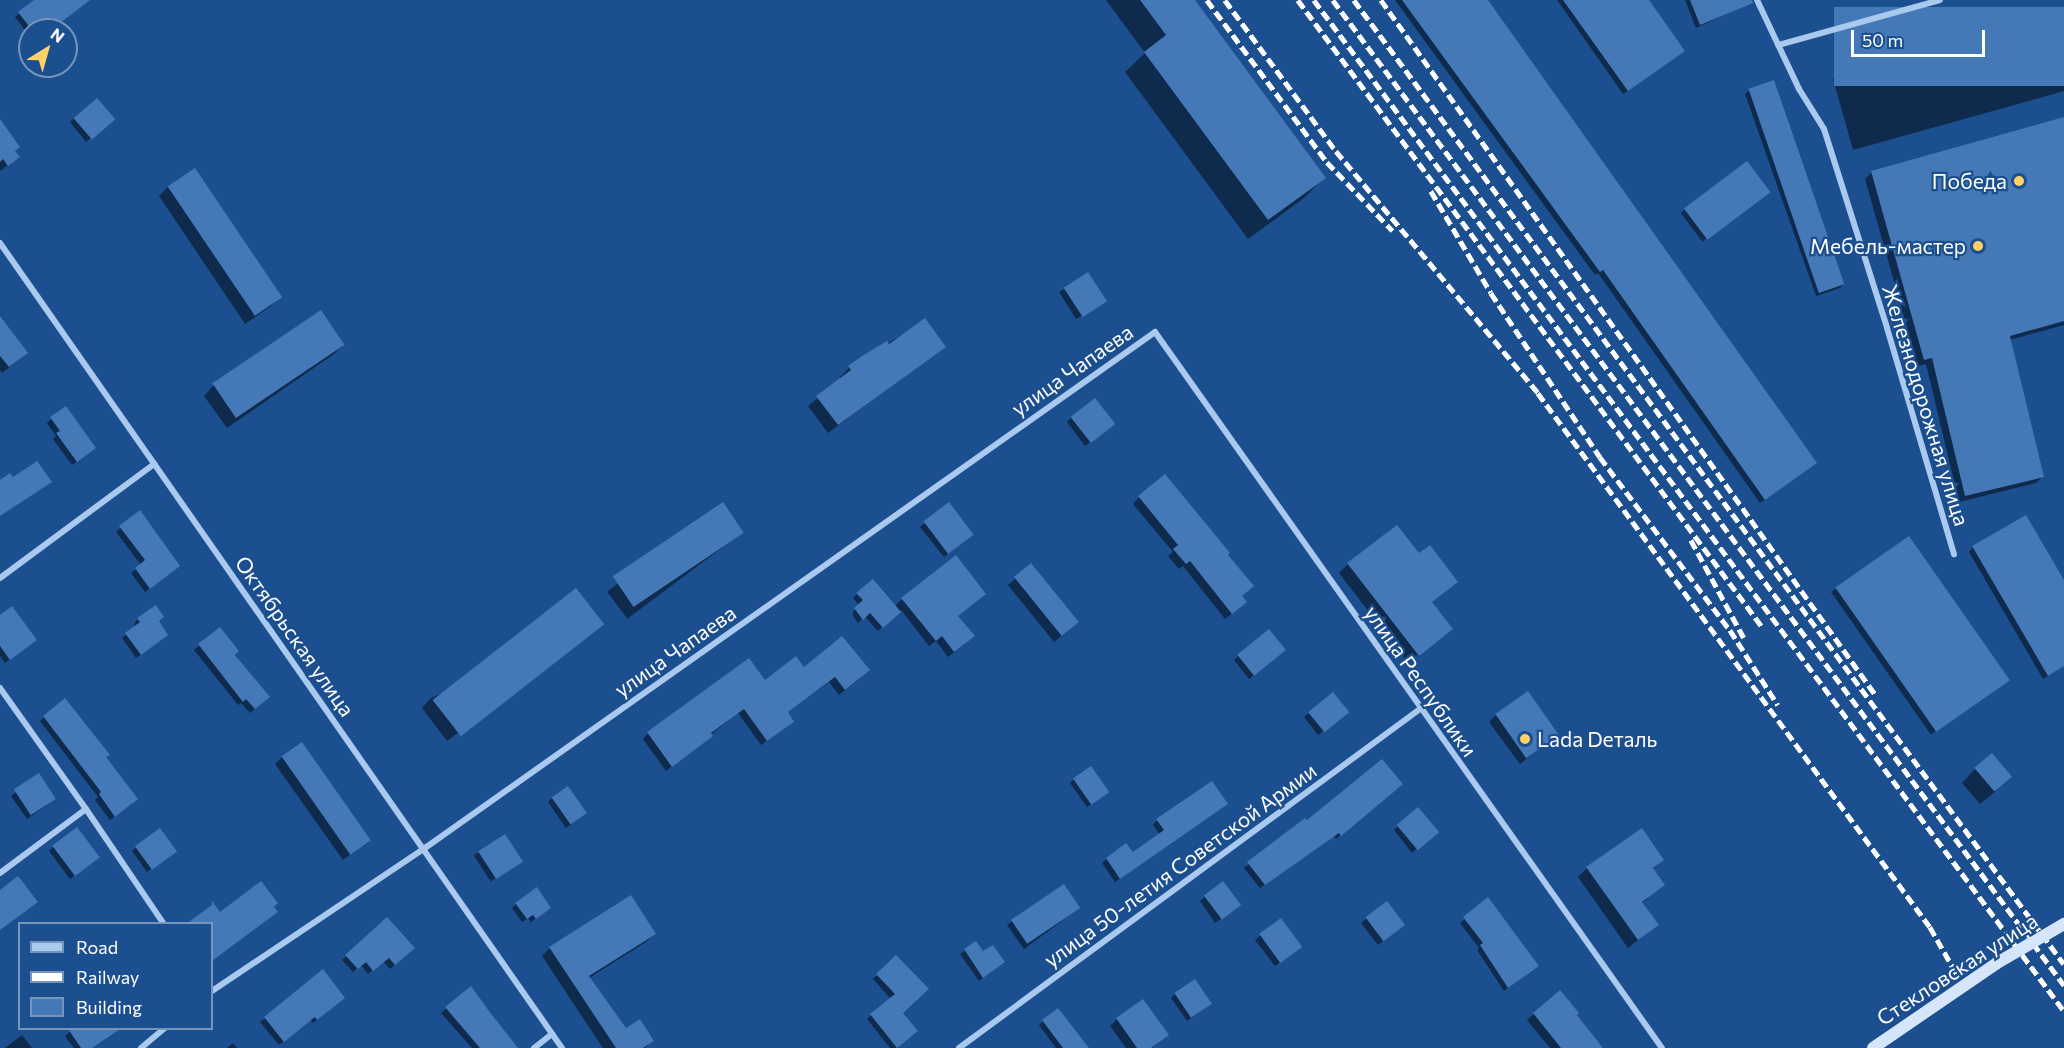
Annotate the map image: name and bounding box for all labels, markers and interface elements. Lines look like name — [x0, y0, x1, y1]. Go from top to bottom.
north arrow — [18, 18, 78, 78]
scale bar — [1854, 18, 1988, 56]
text: N — [47, 24, 68, 46]
text: 50 m — [1862, 29, 1903, 51]
place label: Победа — [1932, 168, 2007, 194]
marker: Победа — [2012, 174, 2026, 188]
place label: Мебель-мастер — [1810, 233, 1966, 259]
marker: Мебель-мастер — [1971, 239, 1985, 253]
street label: Железнодорожная улица — [1877, 281, 1975, 529]
street label: улица Чапаева — [1006, 319, 1138, 421]
street label: Октябрьская улица — [230, 551, 360, 721]
street label: улица Чапаева — [609, 600, 741, 702]
street label: улица Республики — [1359, 601, 1483, 761]
place label: Lada Dеталь — [1537, 726, 1657, 752]
marker: Lada Dеталь — [1518, 732, 1532, 746]
street label: улица 50-летия Советской Армии — [1039, 758, 1321, 972]
street label: Стекловская улица — [1872, 908, 2042, 1030]
legend — [18, 922, 213, 1030]
text: Road — [76, 936, 118, 958]
text: Railway — [76, 966, 139, 988]
text: Building — [76, 996, 142, 1018]

